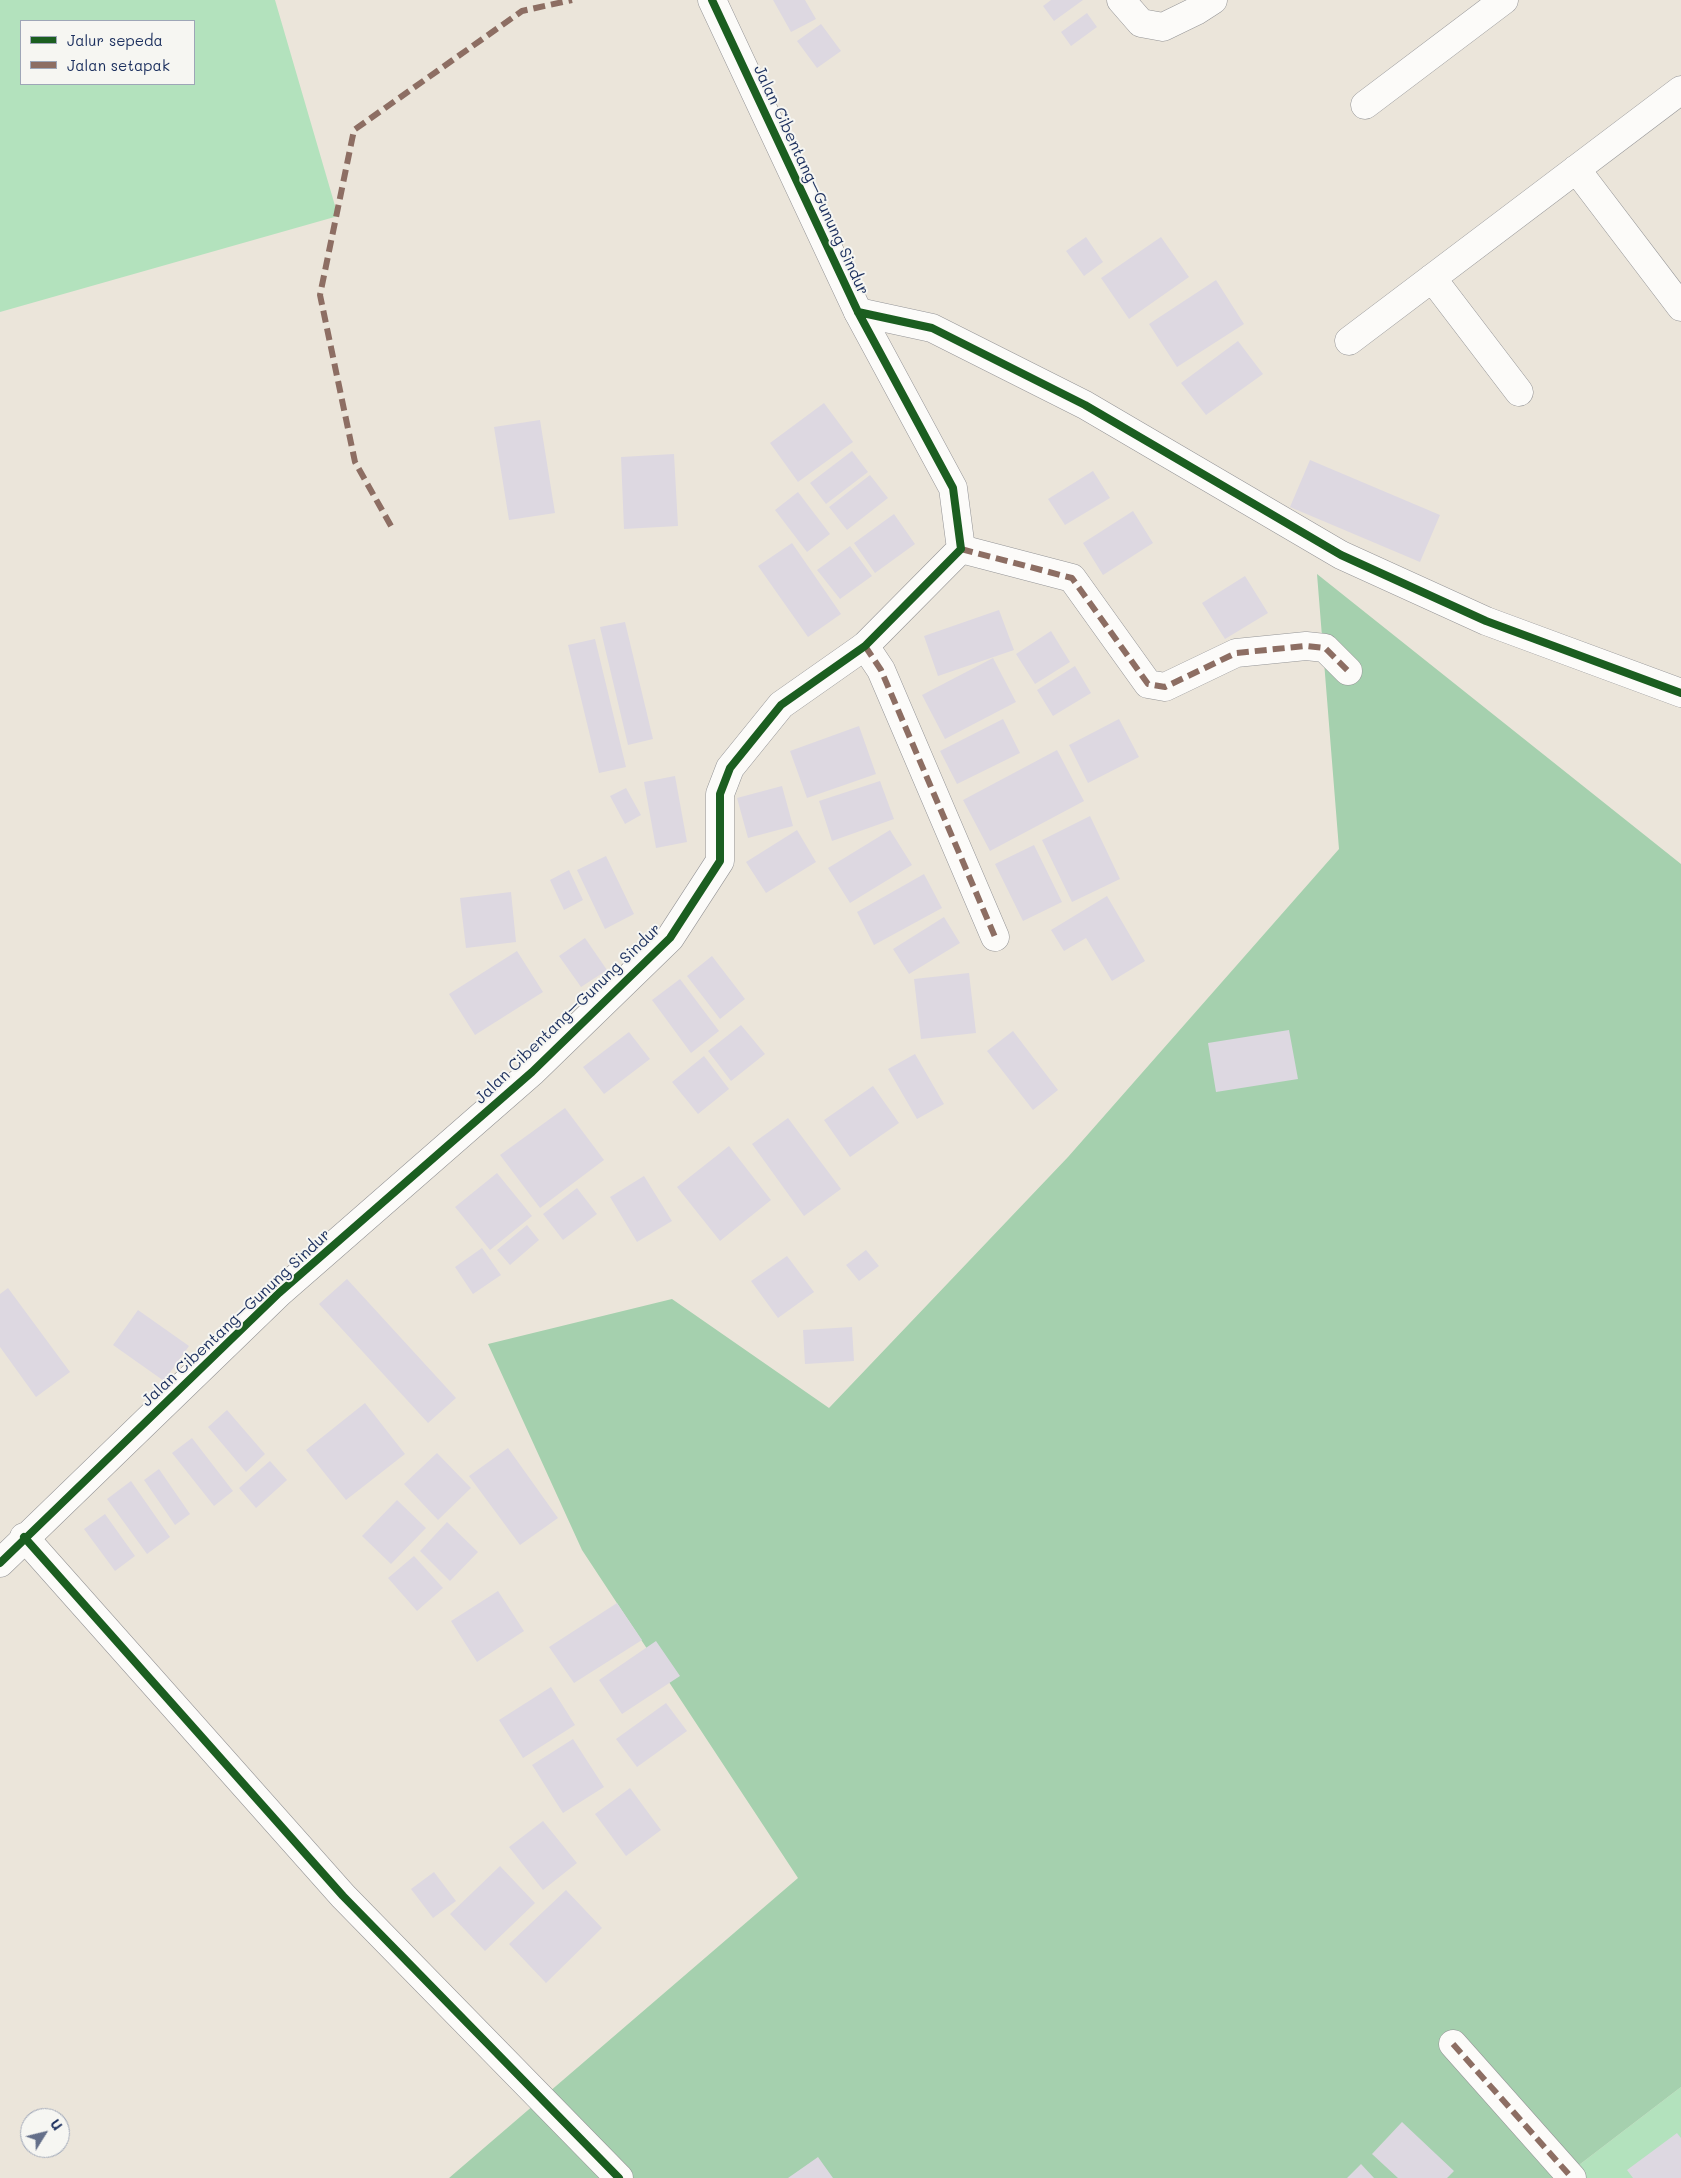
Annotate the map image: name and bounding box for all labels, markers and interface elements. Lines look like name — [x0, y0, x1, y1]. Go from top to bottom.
legend — [20, 20, 195, 85]
text: Jalur sepeda — [67, 30, 163, 50]
text: Jalan setapak — [67, 55, 170, 75]
street label: Jalan Cibentang–Gunung Sindur — [749, 62, 873, 298]
street label: Jalan Cibentang–Gunung Sindur — [471, 920, 665, 1108]
street label: Jalan Cibentang–Gunung Sindur — [138, 1225, 334, 1411]
north arrow — [20, 2108, 70, 2158]
text: U — [46, 2115, 67, 2134]

